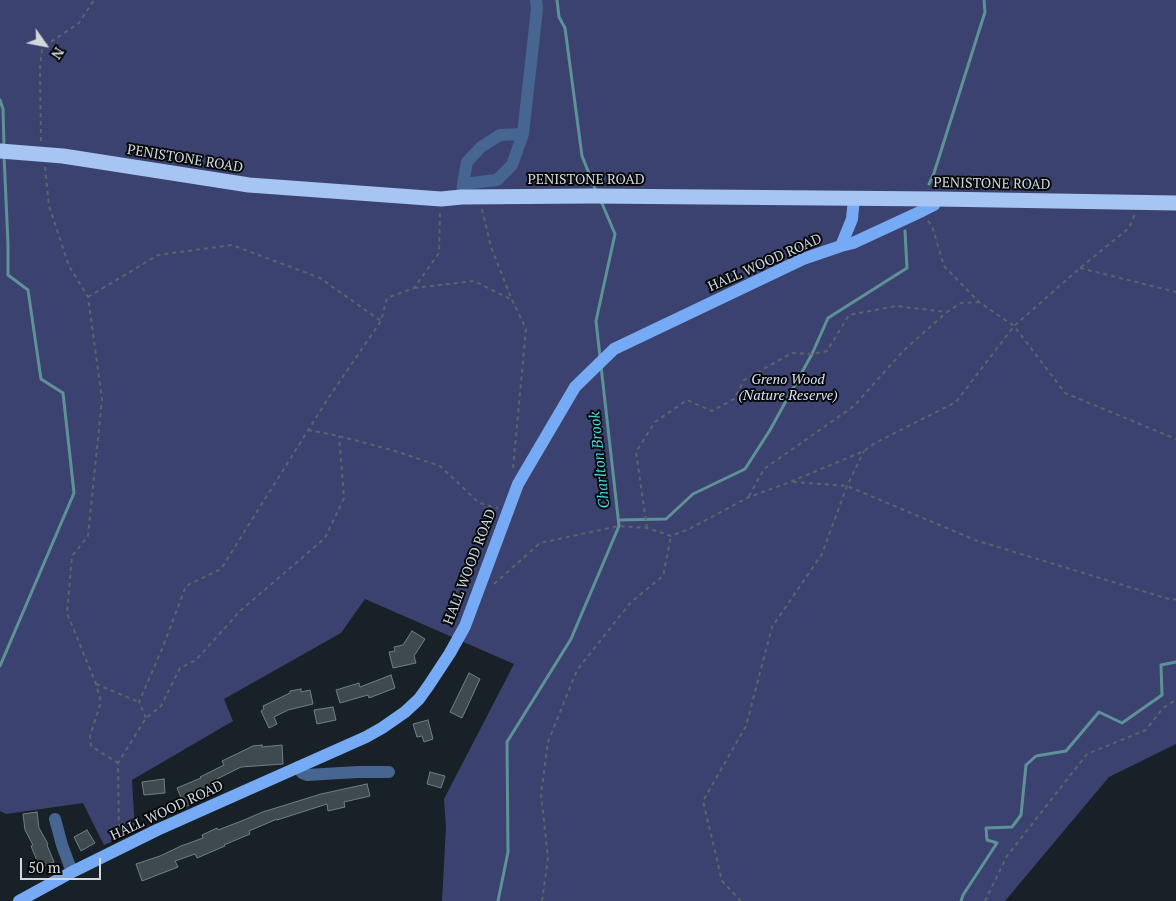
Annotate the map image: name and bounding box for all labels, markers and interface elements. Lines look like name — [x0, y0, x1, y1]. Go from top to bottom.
north arrow — [20, 20, 70, 70]
text: N — [47, 44, 69, 63]
street label: PENISTONE ROAD — [126, 142, 244, 176]
street label: PENISTONE ROAD — [527, 172, 645, 188]
street label: PENISTONE ROAD — [933, 175, 1051, 193]
street label: HALL WOOD ROAD — [706, 230, 824, 296]
park label: Greno Wood (Nature Reserve) — [738, 372, 838, 404]
water label: Charlton Brook — [586, 411, 614, 509]
street label: HALL WOOD ROAD — [440, 507, 500, 627]
street label: HALL WOOD ROAD — [108, 777, 226, 845]
scale bar — [22, 848, 104, 880]
text: 50 m — [28, 857, 61, 877]

